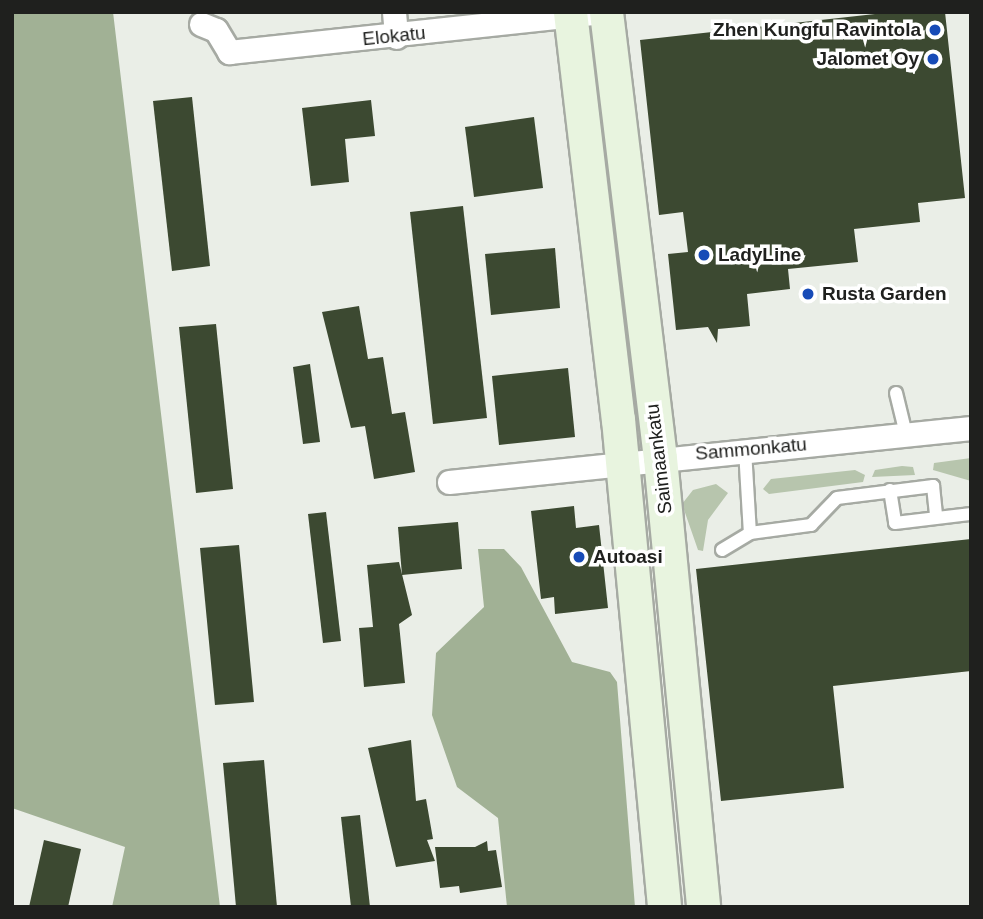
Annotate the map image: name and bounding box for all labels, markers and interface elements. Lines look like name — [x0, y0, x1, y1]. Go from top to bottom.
place label: Zhen Kungfu Ravintola — [713, 19, 921, 41]
street label: Elokatu — [361, 21, 427, 51]
marker: Zhen Kungfu Ravintola — [927, 22, 943, 38]
place label: Jalomet Oy — [817, 48, 919, 70]
marker: Jalomet Oy — [925, 51, 941, 67]
place label: LadyLine — [718, 244, 801, 266]
marker: LadyLine — [696, 247, 712, 263]
place label: Rusta Garden — [822, 283, 947, 305]
marker: Rusta Garden — [800, 286, 816, 302]
street label: Saimaankatu — [641, 403, 677, 515]
street label: Sammonkatu — [694, 433, 808, 465]
place label: Autoasi — [593, 546, 663, 568]
marker: Autoasi — [571, 549, 587, 565]

